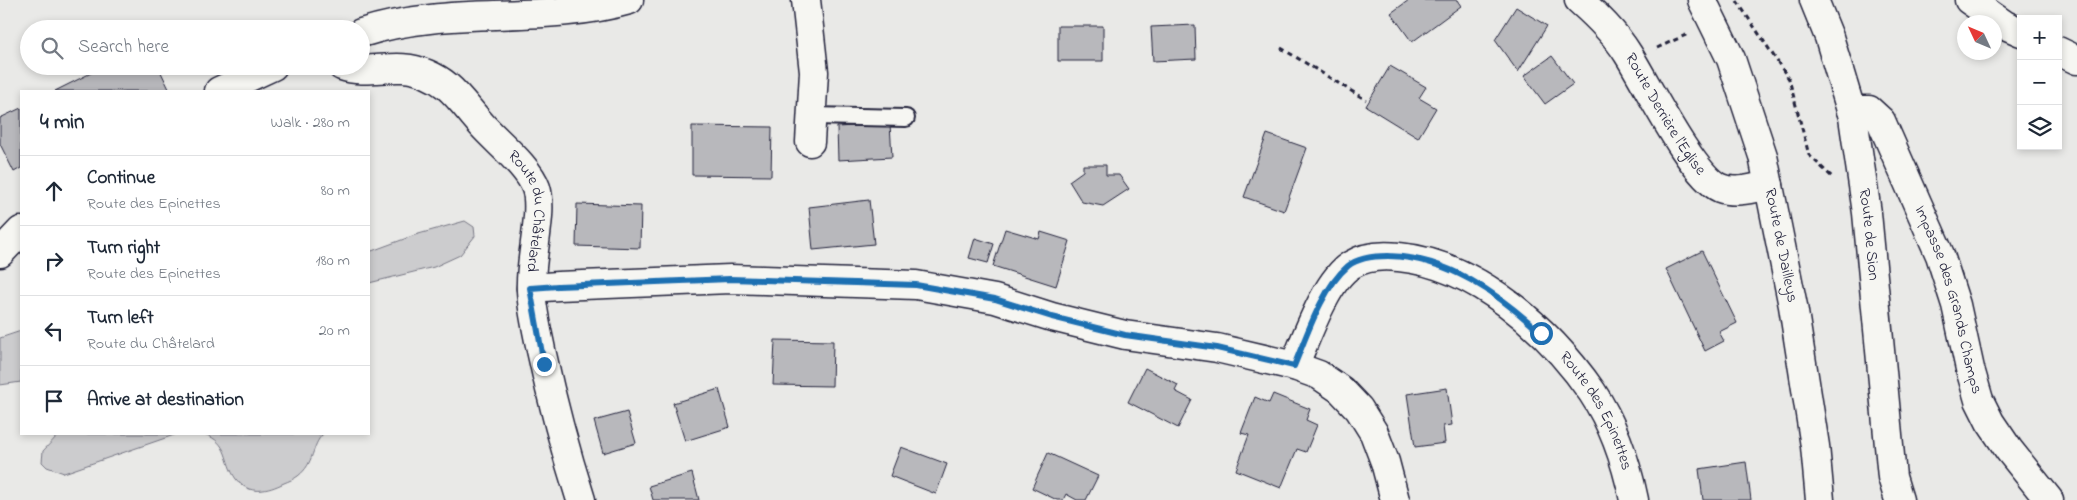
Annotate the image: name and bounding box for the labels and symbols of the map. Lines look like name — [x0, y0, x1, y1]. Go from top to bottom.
north arrow — [1957, 15, 2002, 60]
street label: Route Derrière l'Eglise — [1618, 49, 1712, 182]
street label: Route du Châtelard — [502, 145, 550, 273]
street label: Route de Dailleys — [1758, 186, 1804, 305]
street label: Route de Sion — [1852, 187, 1885, 282]
street label: Impasse des Grands Champs — [1908, 202, 1989, 397]
route start — [1530, 322, 1553, 345]
street label: Route des Epinettes — [1553, 346, 1638, 473]
route end — [533, 353, 556, 376]

